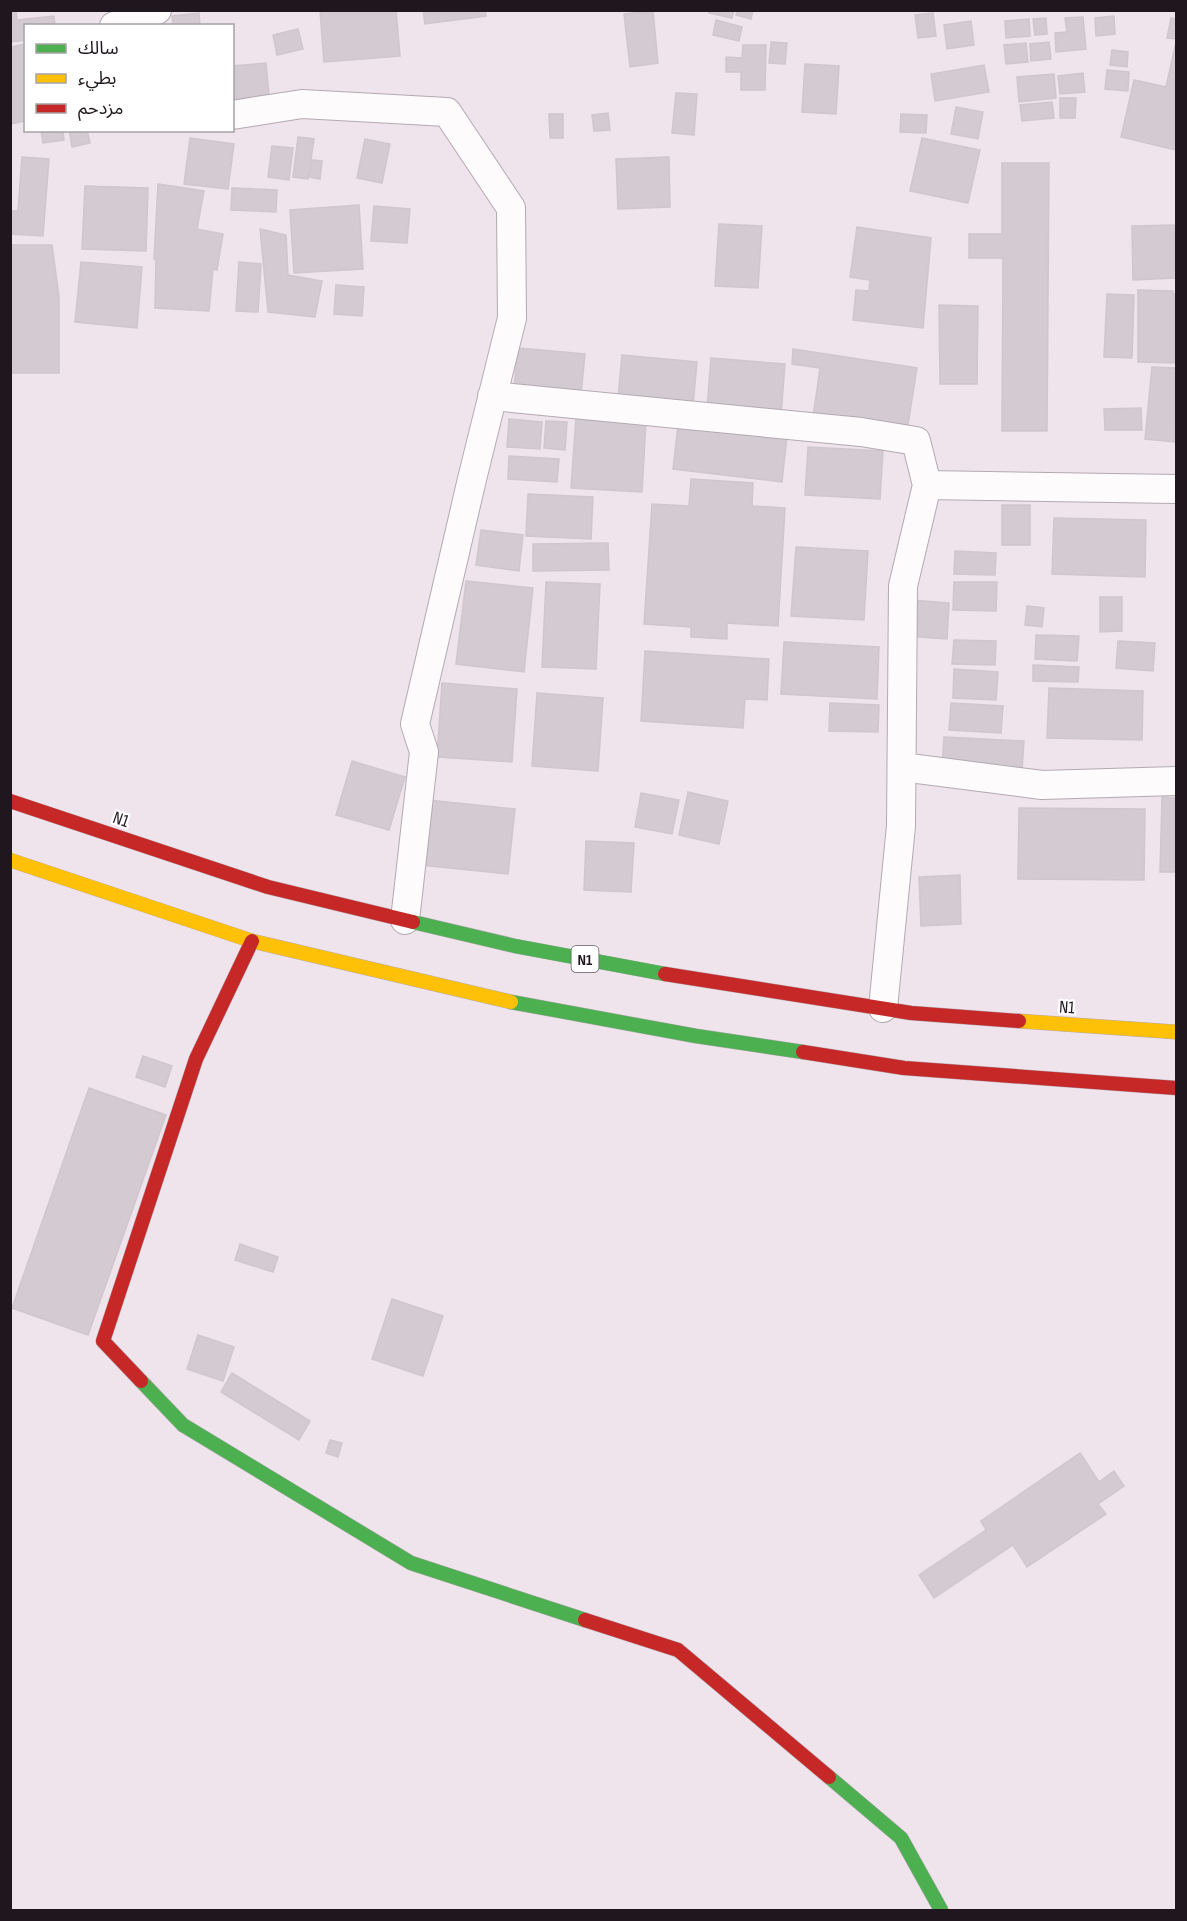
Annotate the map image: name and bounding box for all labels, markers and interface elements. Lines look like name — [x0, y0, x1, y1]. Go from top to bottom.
legend — [24, 24, 234, 132]
text: سالك — [78, 38, 119, 59]
text: بطيء — [78, 68, 116, 91]
text: مزدحم — [78, 98, 123, 121]
street label: N1 — [110, 807, 132, 832]
road number: N1 — [572, 946, 598, 972]
street label: N1 — [1059, 996, 1076, 1019]

